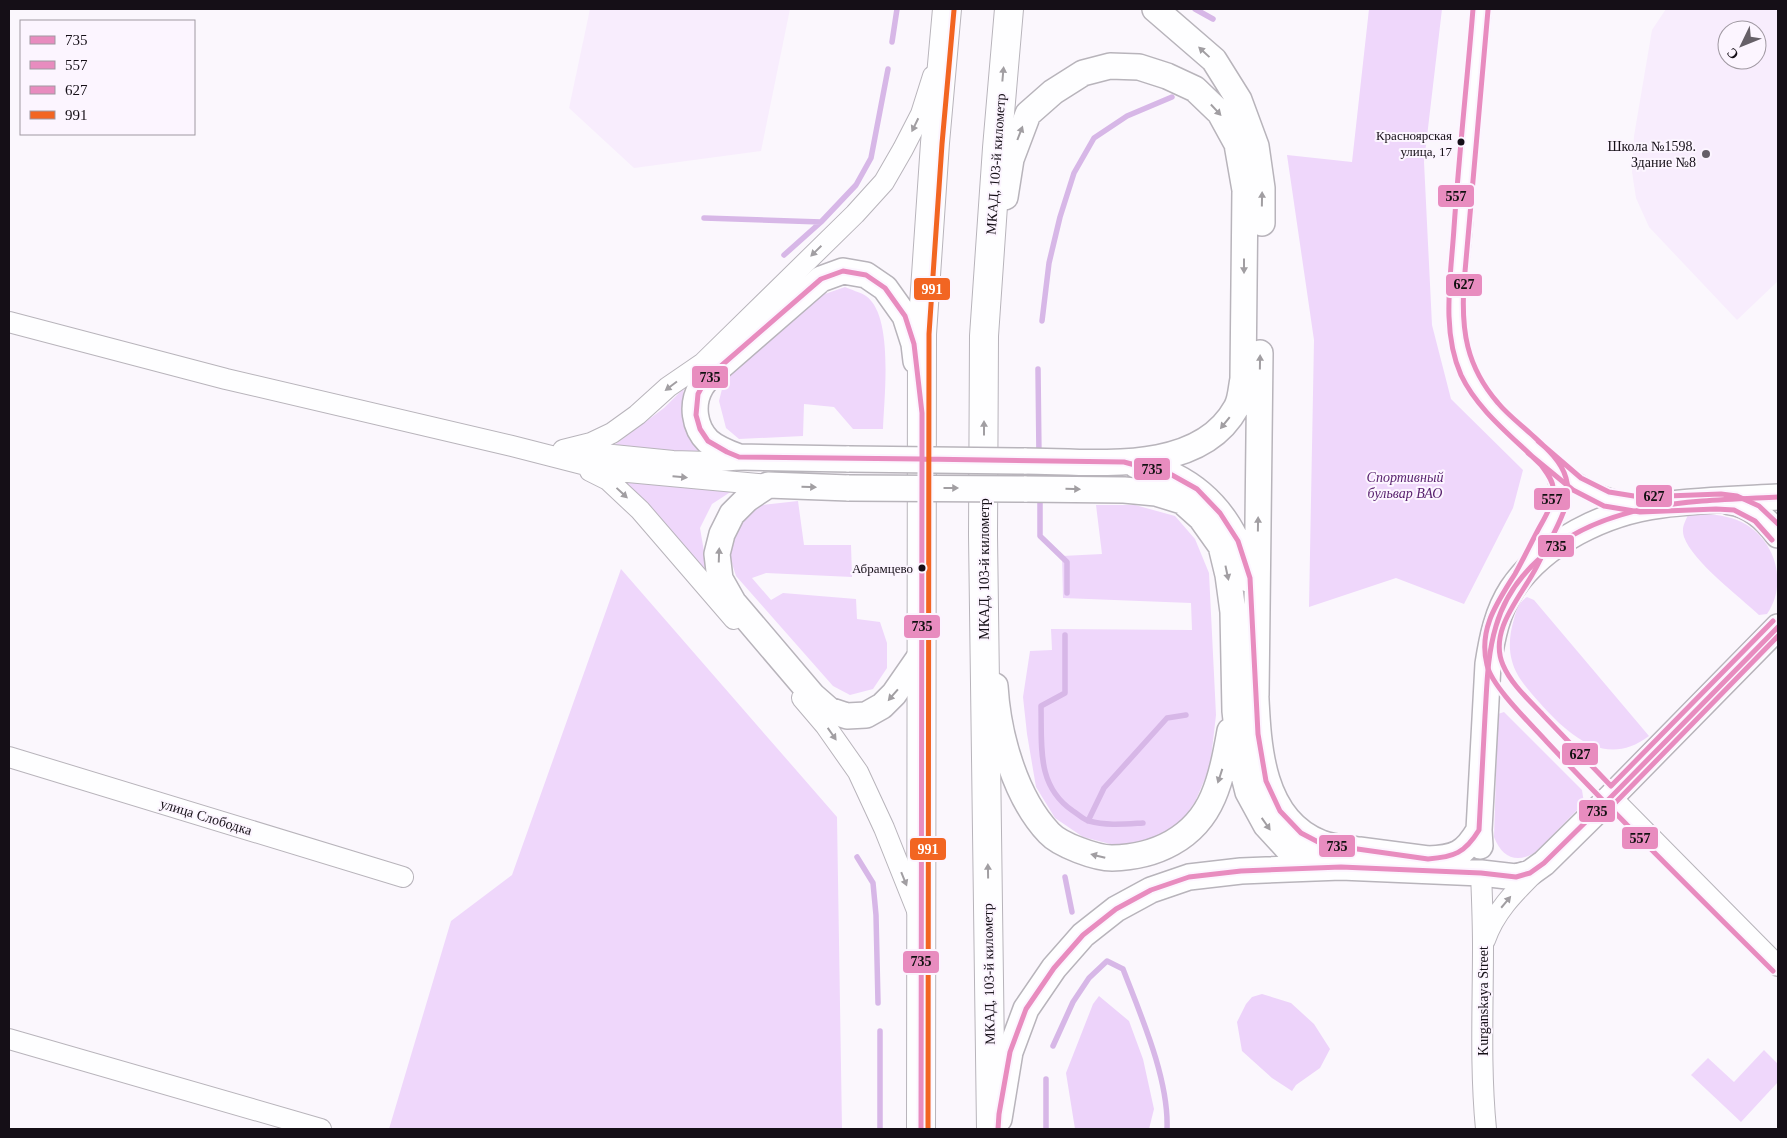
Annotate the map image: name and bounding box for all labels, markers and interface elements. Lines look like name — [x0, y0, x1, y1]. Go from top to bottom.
legend — [20, 20, 195, 135]
north arrow — [1717, 20, 1767, 70]
text: 735 — [65, 32, 88, 48]
text: С — [1724, 45, 1742, 62]
one-way arrow — [1199, 46, 1211, 58]
text: 557 — [65, 57, 88, 73]
one-way arrow — [999, 65, 1007, 81]
text: 627 — [65, 82, 88, 98]
street label: МКАД, 103-й километр — [984, 93, 1008, 235]
one-way arrow — [1210, 104, 1222, 116]
text: 991 — [65, 107, 88, 123]
one-way arrow — [911, 118, 919, 132]
one-way arrow — [1017, 126, 1025, 141]
place label: Красноярская улица, 17 — [1376, 128, 1452, 159]
marker: Красноярская улица, 17 — [1456, 137, 1466, 147]
place label: Школа №1598. Здание №8 — [1607, 139, 1696, 170]
marker: Школа №1598. Здание №8 — [1700, 148, 1712, 160]
line badge: 557 — [1437, 184, 1475, 208]
text: 557 — [1446, 189, 1467, 204]
one-way arrow — [1258, 191, 1266, 207]
one-way arrow — [810, 245, 822, 257]
one-way arrow — [1240, 258, 1248, 274]
line badge: 627 — [1445, 273, 1483, 297]
line badge: 991 — [913, 277, 951, 301]
text: 627 — [1454, 277, 1475, 292]
text: 991 — [922, 282, 943, 297]
one-way arrow — [1256, 353, 1264, 369]
line badge: 735 — [691, 365, 729, 389]
text: 735 — [700, 370, 721, 385]
one-way arrow — [665, 380, 678, 391]
one-way arrow — [1220, 417, 1230, 430]
one-way arrow — [980, 420, 988, 436]
line badge: 735 — [1133, 457, 1171, 481]
text: 735 — [1142, 462, 1163, 477]
park label: Спортивный бульвар ВАО — [1367, 470, 1443, 501]
one-way arrow — [672, 473, 688, 481]
one-way arrow — [801, 483, 817, 491]
one-way arrow — [943, 484, 959, 492]
line badge: 627 — [1635, 484, 1673, 508]
one-way arrow — [1065, 486, 1081, 494]
one-way arrow — [616, 487, 628, 499]
line badge: 557 — [1533, 487, 1571, 511]
text: 627 — [1644, 489, 1665, 504]
text: 557 — [1542, 492, 1563, 507]
street label: МКАД, 103-й километр — [977, 498, 992, 640]
one-way arrow — [1254, 516, 1262, 532]
line badge: 735 — [1537, 534, 1575, 558]
text: 735 — [1546, 539, 1567, 554]
one-way arrow — [715, 547, 723, 563]
place label: Абрамцево — [852, 561, 913, 576]
marker: Абрамцево — [917, 563, 927, 573]
one-way arrow — [1223, 565, 1231, 580]
line badge: 735 — [903, 614, 941, 639]
text: 735 — [912, 619, 933, 634]
one-way arrow — [887, 688, 899, 700]
one-way arrow — [827, 728, 837, 741]
line badge: 627 — [1561, 742, 1599, 766]
text: 627 — [1570, 747, 1591, 762]
one-way arrow — [1216, 768, 1223, 783]
street label: улица Слободка — [158, 796, 254, 838]
line badge: 735 — [1578, 799, 1616, 823]
text: 735 — [1587, 804, 1608, 819]
one-way arrow — [1261, 817, 1271, 831]
line badge: 557 — [1621, 826, 1659, 850]
text: 557 — [1630, 831, 1651, 846]
line badge: 735 — [1318, 834, 1356, 858]
line badge: 991 — [909, 837, 947, 861]
text: 735 — [1327, 839, 1348, 854]
text: 991 — [918, 842, 939, 857]
one-way arrow — [1090, 851, 1105, 859]
one-way arrow — [984, 862, 992, 878]
one-way arrow — [900, 872, 908, 887]
one-way arrow — [1501, 896, 1512, 909]
street label: МКАД, 103-й километр — [980, 903, 998, 1045]
street label: Kurganskaya Street — [1476, 946, 1491, 1056]
line badge: 735 — [902, 950, 940, 974]
text: 735 — [911, 954, 932, 969]

